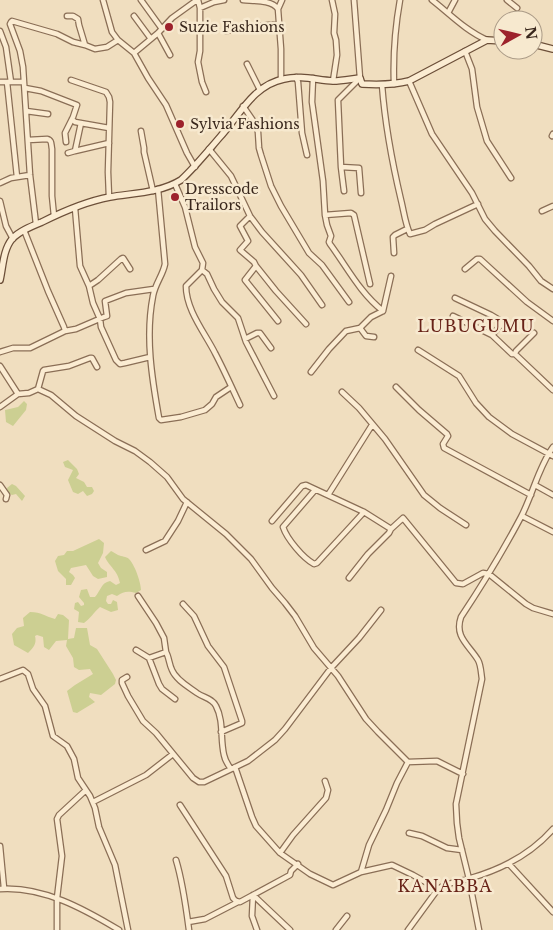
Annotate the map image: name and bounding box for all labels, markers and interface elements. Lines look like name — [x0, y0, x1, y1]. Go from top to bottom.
north arrow — [493, 10, 543, 60]
place label: Suzie Fashions — [179, 18, 285, 36]
marker: Suzie Fashions — [163, 21, 175, 33]
text: N — [521, 25, 541, 41]
place label: Sylvia Fashions — [190, 115, 300, 133]
marker: Sylvia Fashions — [174, 118, 186, 130]
place label: Dresscode Trailors — [185, 180, 259, 214]
marker: Dresscode Trailors — [169, 191, 181, 203]
district label: LUBUGUMU — [417, 316, 535, 336]
district label: KANABBA — [397, 876, 493, 896]

